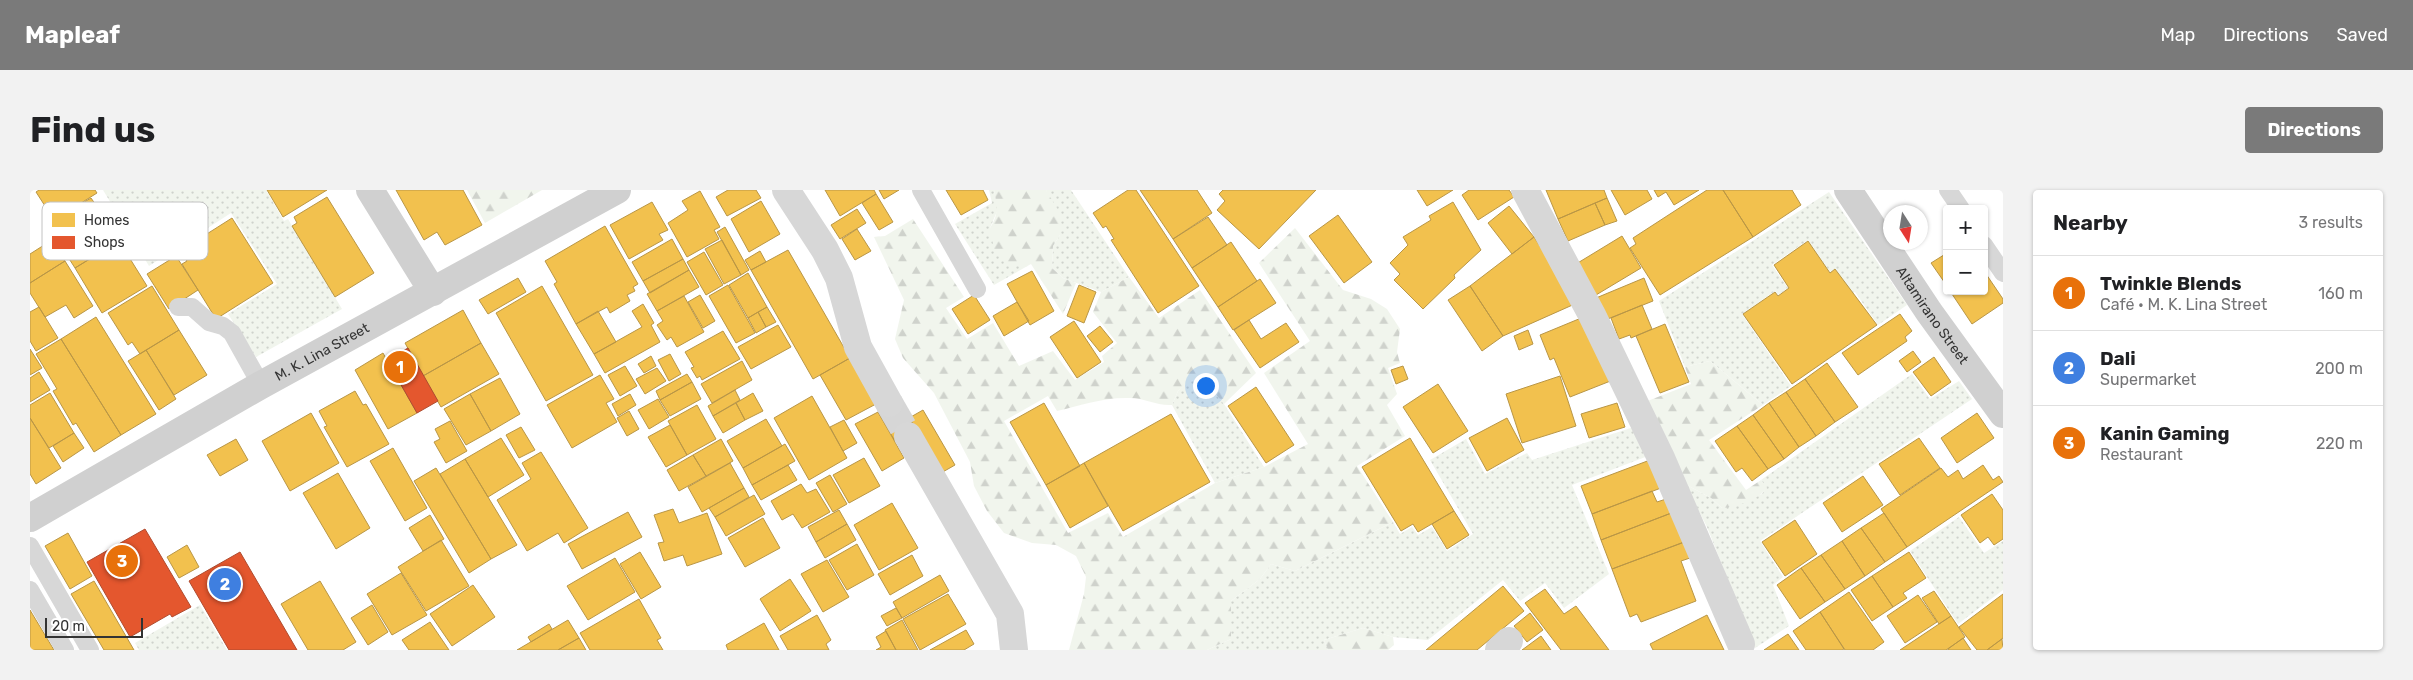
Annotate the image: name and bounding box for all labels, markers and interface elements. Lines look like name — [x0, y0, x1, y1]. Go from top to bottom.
text: Mapleaf — [25, 21, 120, 49]
text: Map — [2160, 24, 2195, 46]
text: Directions — [2223, 24, 2309, 46]
text: Saved — [2337, 24, 2388, 46]
button: Directions — [2245, 107, 2383, 153]
text: Find us — [30, 109, 155, 151]
legend — [42, 202, 208, 260]
north arrow — [1883, 205, 1928, 250]
map controls — [1943, 205, 1988, 295]
button: + — [1943, 205, 1988, 250]
text: Nearby — [2053, 210, 2128, 235]
text: Homes — [84, 212, 129, 229]
text: 3 results — [2298, 213, 2363, 232]
text: Shops — [84, 234, 125, 251]
button: − — [1943, 250, 1988, 295]
street label: Altamirano Street — [1893, 263, 1973, 368]
text: Twinkle Blends — [2100, 272, 2241, 295]
text: 1 — [2065, 284, 2073, 303]
text: 160 m — [2318, 284, 2363, 303]
text: Café · M. K. Lina Street — [2100, 295, 2267, 314]
street label: M. K. Lina Street — [272, 319, 372, 384]
text: Dali — [2100, 347, 2136, 370]
pin: 1 — [384, 348, 416, 386]
text: 2 — [2064, 359, 2074, 378]
text: 200 m — [2315, 359, 2363, 378]
text: Supermarket — [2100, 370, 2196, 389]
your location — [1193, 373, 1219, 399]
text: Kanin Gaming — [2100, 422, 2230, 445]
text: 3 — [2064, 434, 2074, 453]
text: 220 m — [2316, 434, 2363, 453]
text: Restaurant — [2100, 445, 2183, 464]
pin: 3 — [106, 542, 138, 580]
pin: 2 — [209, 565, 241, 603]
scale bar — [45, 615, 142, 638]
text: 20 m — [52, 618, 85, 635]

